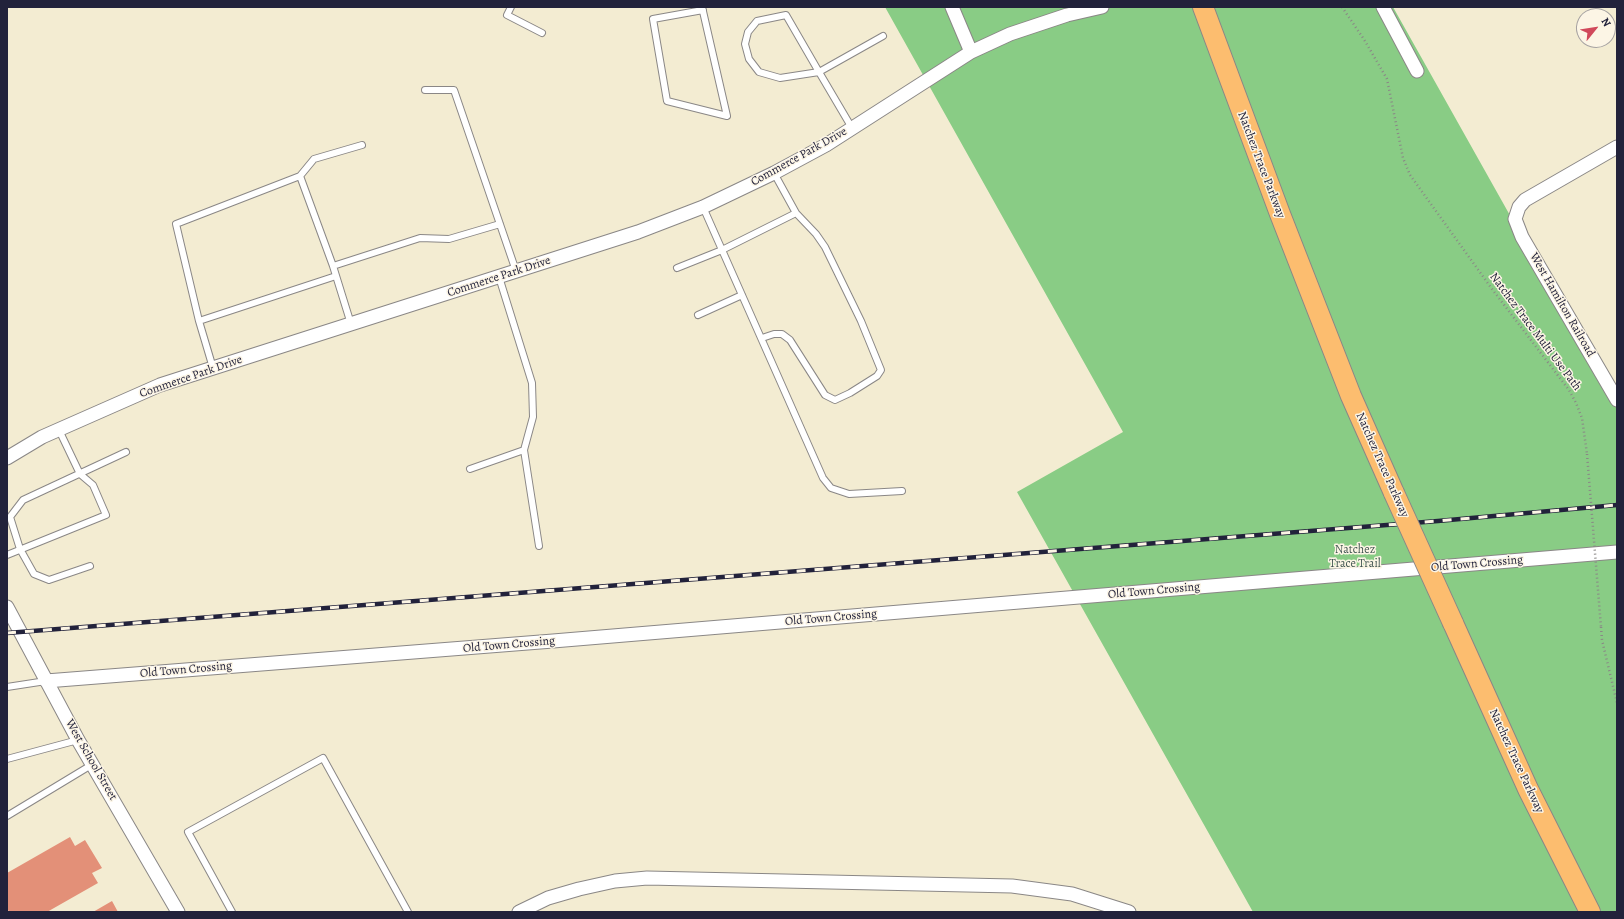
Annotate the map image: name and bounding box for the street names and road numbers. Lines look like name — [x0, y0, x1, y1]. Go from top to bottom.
street label: Natchez Trace Parkway — [1234, 110, 1288, 220]
street label: Commerce Park Drive — [748, 125, 850, 189]
street label: West Hamilton Railroad — [1526, 250, 1598, 360]
street label: Commerce Park Drive — [446, 254, 552, 300]
street label: Natchez Trace Multi Use Path — [1486, 270, 1584, 394]
street label: Commerce Park Drive — [138, 353, 244, 401]
street label: Natchez Trace Parkway — [1352, 410, 1412, 520]
street label: Old Town Crossing — [1430, 553, 1524, 575]
street label: Old Town Crossing — [1107, 580, 1201, 602]
street label: Old Town Crossing — [784, 607, 878, 629]
street label: Old Town Crossing — [462, 634, 556, 656]
street label: Old Town Crossing — [139, 659, 233, 681]
street label: Natchez Trace Parkway — [1486, 707, 1546, 815]
street label: West School Street — [62, 717, 120, 803]

